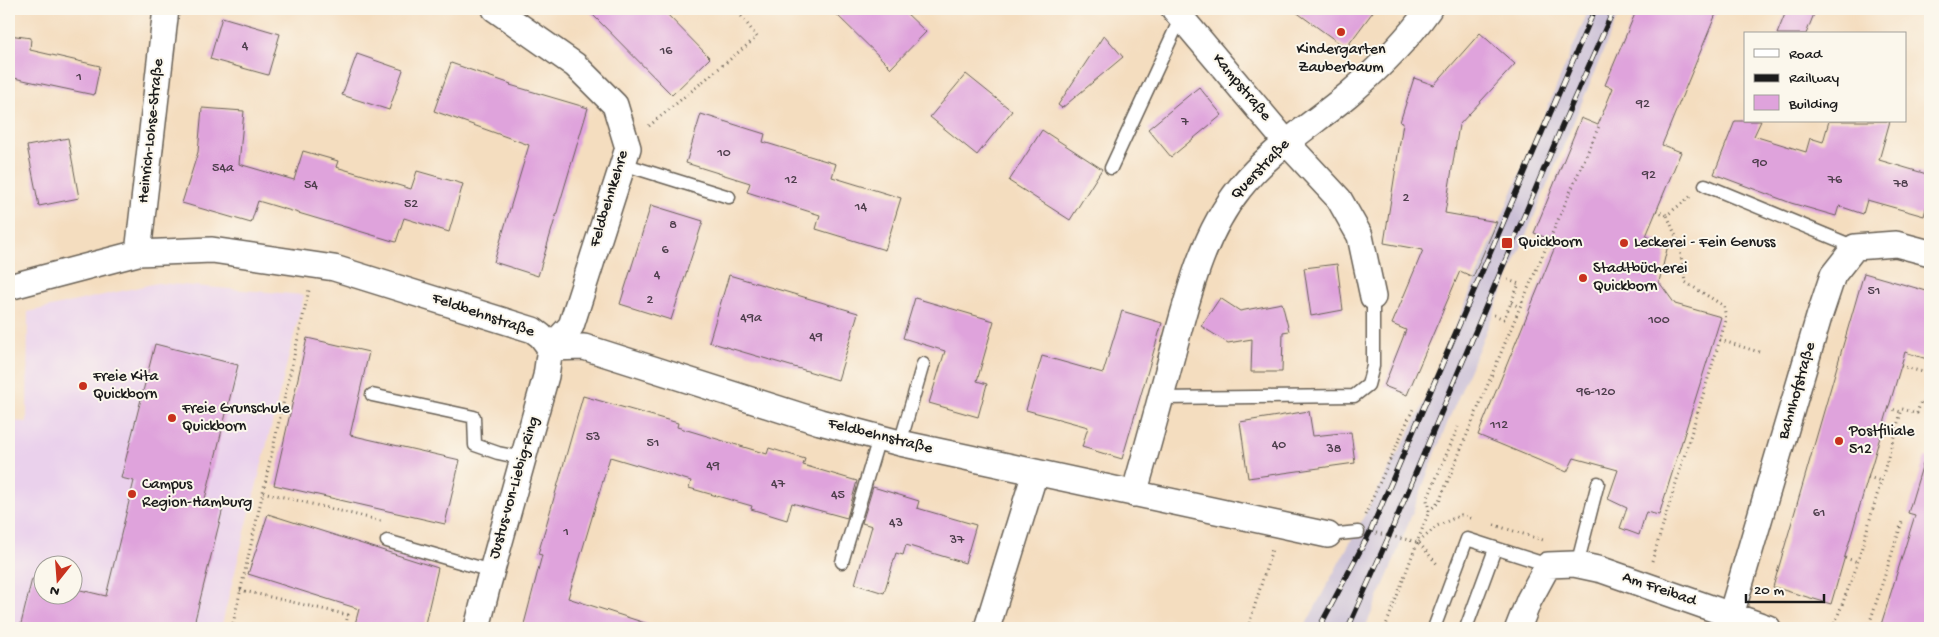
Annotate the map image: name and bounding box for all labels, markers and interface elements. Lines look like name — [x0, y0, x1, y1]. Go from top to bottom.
marker: Kindergarten Zauberbaum — [1335, 26, 1347, 38]
legend — [1744, 32, 1906, 122]
house number: 4 — [242, 38, 249, 55]
place label: Kindergarten Zauberbaum — [1296, 41, 1386, 78]
house number: 16 — [659, 43, 673, 60]
text: Road — [1789, 46, 1823, 64]
street label: Kampstraße — [1207, 51, 1275, 126]
street label: Heinrich-Lohse-Straße — [135, 57, 169, 204]
house number: 1 — [75, 69, 82, 86]
text: Railway — [1789, 70, 1840, 88]
house number: 92 — [1635, 96, 1650, 113]
text: Building — [1788, 96, 1838, 114]
house number: 7 — [1180, 114, 1189, 131]
street label: Querstraße — [1227, 135, 1295, 204]
house number: 10 — [716, 145, 731, 162]
street label: Feldbehnkehre — [586, 148, 634, 251]
house number: 90 — [1752, 155, 1768, 172]
house number: 54a — [212, 160, 235, 177]
house number: 92 — [1641, 167, 1656, 184]
house number: 12 — [784, 172, 797, 189]
house number: 76 — [1827, 172, 1843, 189]
house number: 78 — [1893, 176, 1909, 193]
house number: 54 — [304, 177, 318, 194]
house number: 2 — [1403, 190, 1410, 207]
house number: 52 — [404, 196, 418, 213]
house number: 14 — [854, 199, 868, 216]
house number: 8 — [669, 217, 677, 234]
place label: Quickborn — [1518, 234, 1583, 253]
place label: Leckerei - Fein Genuss — [1634, 234, 1777, 253]
marker: Quickborn — [1500, 236, 1514, 250]
marker: Leckerei - Fein Genuss — [1618, 237, 1630, 249]
house number: 6 — [661, 242, 669, 259]
place label: Stadtbücherei Quickborn — [1593, 260, 1687, 297]
house number: 4 — [654, 267, 661, 284]
marker: Stadtbücherei Quickborn — [1577, 272, 1589, 284]
house number: 51 — [1867, 283, 1881, 300]
street label: Feldbehnstraße — [428, 289, 537, 343]
house number: 2 — [647, 292, 654, 309]
house number: 49a — [740, 310, 763, 327]
house number: 100 — [1647, 312, 1670, 329]
house number: 49 — [809, 329, 823, 346]
street label: Bahnhofstraße — [1775, 340, 1821, 443]
place label: Freie Kita Quickborn — [92, 368, 159, 405]
marker: Freie Kita Quickborn — [77, 380, 89, 392]
house number: 96-120 — [1576, 384, 1616, 401]
place label: Freie Grunschule Quickborn — [181, 400, 290, 437]
marker: Freie Grunschule Quickborn — [166, 412, 178, 424]
street label: Justus-von-Liebig-Ring — [486, 415, 544, 561]
street label: Feldbehnstraße — [825, 415, 935, 459]
house number: 112 — [1489, 417, 1508, 434]
place label: Postfiliale 512 — [1848, 423, 1915, 460]
house number: 53 — [586, 429, 600, 446]
house number: 51 — [646, 435, 660, 452]
marker: Postfiliale 512 — [1833, 435, 1845, 447]
house number: 40 — [1272, 437, 1286, 454]
house number: 38 — [1326, 441, 1342, 458]
house number: 49 — [706, 458, 720, 475]
place label: Campus Region-Hamburg — [142, 476, 252, 513]
house number: 47 — [771, 476, 786, 493]
house number: 45 — [831, 487, 845, 504]
marker: Campus Region-Hamburg — [126, 488, 138, 500]
house number: 61 — [1813, 505, 1825, 522]
house number: 43 — [889, 515, 903, 532]
house number: 1 — [562, 524, 569, 541]
house number: 37 — [949, 532, 965, 549]
north arrow — [32, 554, 82, 604]
street label: Am Freibad — [1620, 569, 1700, 612]
scale bar — [1746, 572, 1824, 604]
text: N — [48, 581, 62, 600]
text: 20 m — [1754, 582, 1784, 600]

